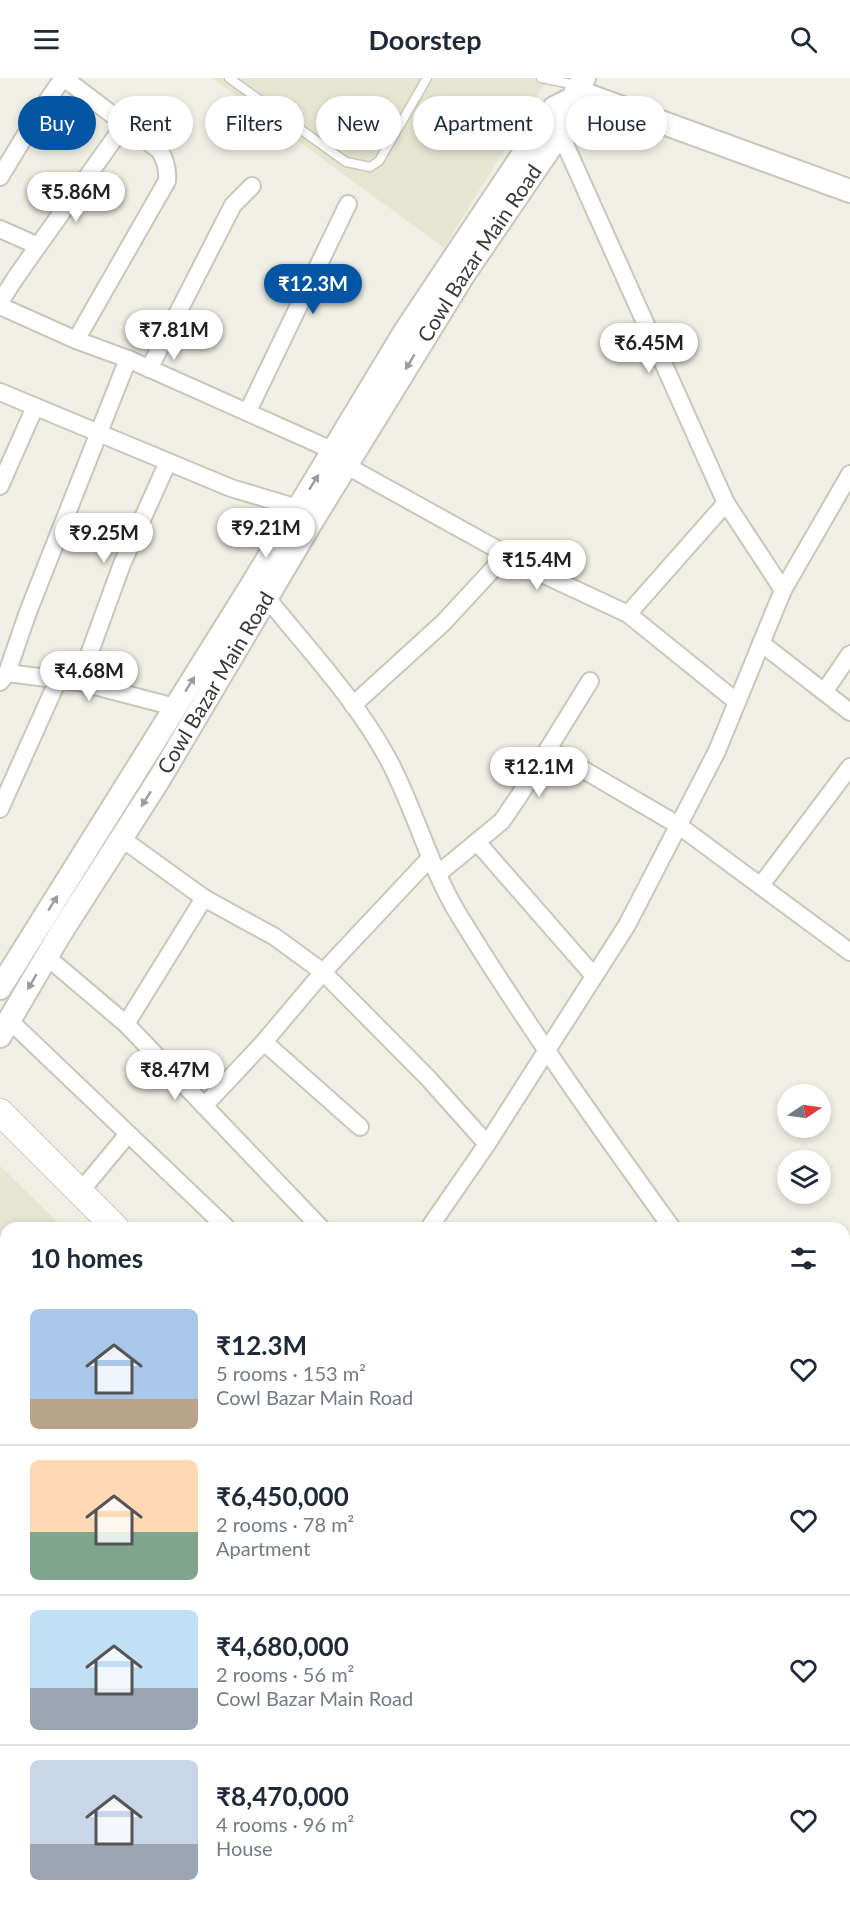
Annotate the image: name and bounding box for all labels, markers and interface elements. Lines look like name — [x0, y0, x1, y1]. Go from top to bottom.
icon: menu — [30, 23, 63, 56]
text: Doorstep — [369, 23, 481, 56]
icon: search — [787, 23, 820, 56]
chip: Buy — [18, 96, 96, 150]
chip: Rent — [108, 96, 193, 150]
chip: Filters — [205, 96, 304, 150]
chip: New — [316, 96, 401, 150]
chip: Apartment — [413, 96, 554, 150]
chip: House — [566, 96, 667, 150]
street label: Cowl Bazar Main Road — [411, 159, 546, 346]
pin: ₹5.86M — [27, 172, 125, 223]
text: ₹5.86M — [41, 179, 111, 203]
pin: ₹12.3M — [264, 264, 362, 315]
text: ₹12.3M — [278, 271, 348, 295]
pin: ₹7.81M — [125, 310, 223, 361]
text: ₹7.81M — [139, 317, 209, 341]
pin: ₹6.45M — [600, 323, 698, 374]
text: ₹6.45M — [614, 330, 684, 354]
one-way arrow — [405, 354, 416, 370]
one-way arrow — [309, 474, 320, 490]
pin: ₹9.21M — [217, 508, 315, 559]
pin: ₹9.25M — [55, 513, 153, 564]
text: ₹9.21M — [231, 515, 301, 539]
text: ₹9.25M — [69, 520, 139, 544]
pin: ₹15.4M — [488, 540, 586, 591]
text: ₹15.4M — [502, 547, 572, 571]
street label: Cowl Bazar Main Road — [151, 587, 278, 778]
pin: ₹4.68M — [40, 651, 138, 702]
text: ₹4.68M — [54, 658, 124, 682]
one-way arrow — [184, 676, 195, 692]
pin: ₹12.1M — [490, 747, 588, 798]
text: ₹12.1M — [504, 754, 574, 778]
one-way arrow — [141, 791, 152, 807]
one-way arrow — [48, 895, 59, 911]
one-way arrow — [26, 974, 37, 990]
pin: ₹8.47M — [126, 1050, 224, 1101]
text: ₹8.47M — [140, 1057, 210, 1081]
north arrow — [777, 1084, 831, 1138]
map controls — [777, 1084, 831, 1204]
button: layers — [777, 1150, 831, 1204]
text: 10 homes — [30, 1242, 143, 1274]
icon: filters — [787, 1242, 820, 1275]
text: ₹12.3M — [216, 1329, 307, 1361]
icon: home — [78, 1333, 150, 1405]
icon: heart — [787, 1353, 820, 1386]
text: 5 rooms · 153 m² — [216, 1361, 366, 1385]
text: Cowl Bazar Main Road — [216, 1385, 413, 1409]
text: ₹6,450,000 — [216, 1480, 349, 1512]
icon: home — [78, 1484, 150, 1556]
icon: heart — [787, 1504, 820, 1537]
text: 2 rooms · 78 m² — [216, 1512, 354, 1536]
text: Apartment — [216, 1536, 310, 1560]
text: ₹4,680,000 — [216, 1630, 349, 1662]
icon: home — [78, 1634, 150, 1706]
icon: heart — [787, 1654, 820, 1687]
text: 2 rooms · 56 m² — [216, 1662, 354, 1686]
text: Cowl Bazar Main Road — [216, 1686, 413, 1710]
text: ₹8,470,000 — [216, 1780, 349, 1812]
icon: home — [78, 1784, 150, 1856]
icon: heart — [787, 1804, 820, 1837]
text: 4 rooms · 96 m² — [216, 1812, 354, 1836]
text: House — [216, 1836, 273, 1860]

